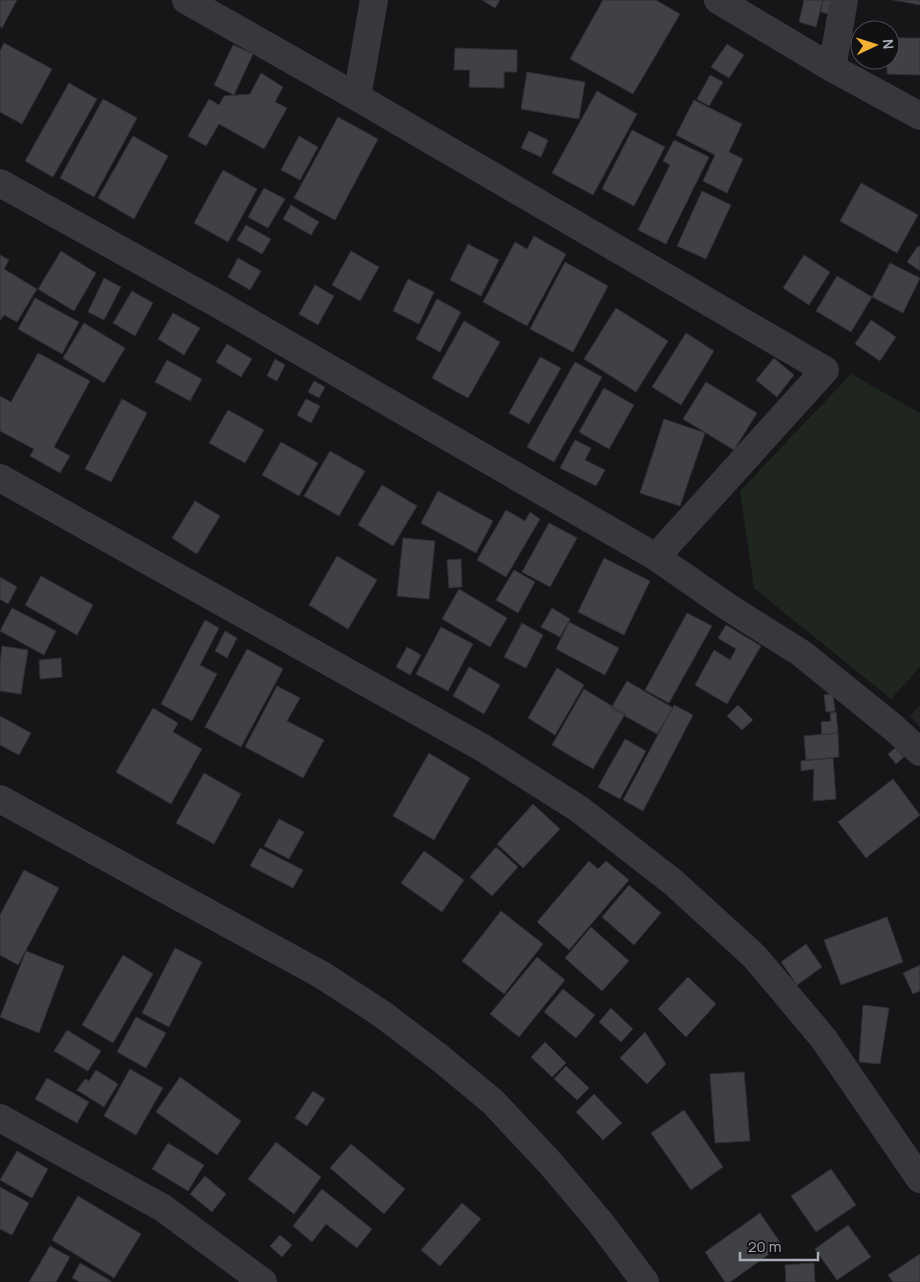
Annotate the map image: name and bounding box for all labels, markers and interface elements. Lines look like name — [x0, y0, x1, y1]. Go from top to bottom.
north arrow — [850, 20, 900, 70]
text: N — [879, 38, 898, 50]
scale bar — [740, 1230, 818, 1262]
text: 20 m — [748, 1236, 781, 1257]

